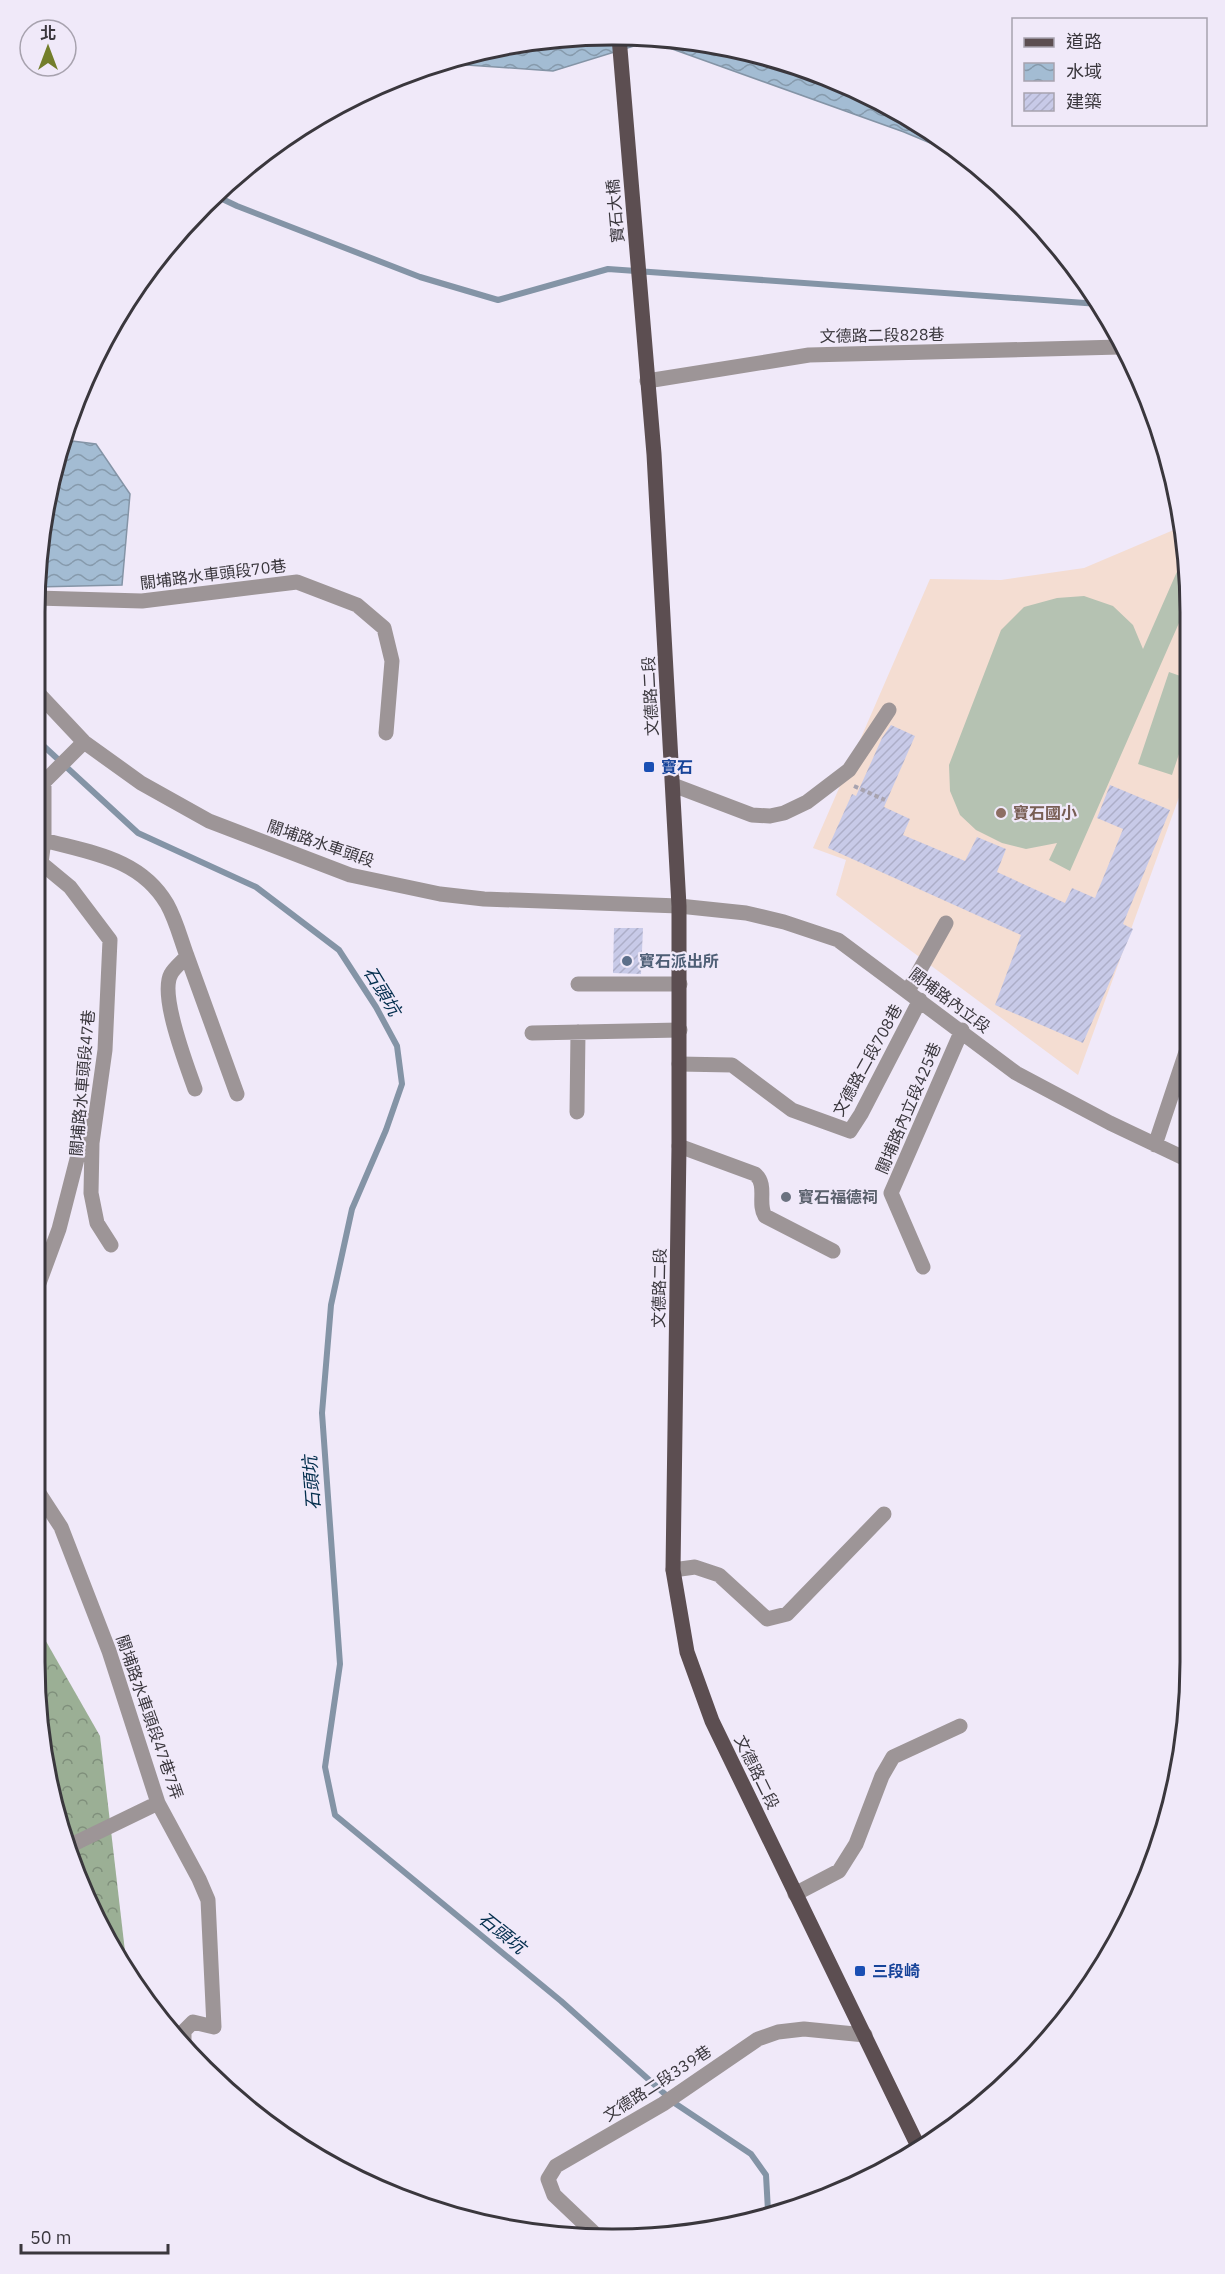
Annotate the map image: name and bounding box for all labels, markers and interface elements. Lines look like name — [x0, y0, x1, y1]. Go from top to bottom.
north arrow — [18, 18, 78, 78]
legend — [1012, 18, 1207, 126]
text: 北 — [40, 23, 56, 43]
text: 道路 — [1066, 30, 1102, 53]
text: 水域 — [1066, 60, 1102, 83]
text: 建築 — [1066, 90, 1102, 113]
street label: 寶石大橋 — [602, 178, 628, 244]
street label: 文德路二段828巷 — [819, 324, 945, 346]
street label: 關埔路水車頭段70巷 — [139, 555, 287, 593]
street label: 文德路二段 — [638, 656, 662, 736]
place label: 寶石 — [661, 757, 693, 777]
marker: 寶石 — [642, 760, 656, 774]
place label: 寶石國小 — [1013, 803, 1077, 823]
marker: 寶石國小 — [994, 806, 1008, 820]
street label: 關埔路水車頭段 — [265, 815, 377, 871]
place label: 寶石派出所 — [639, 951, 719, 971]
marker: 寶石派出所 — [620, 954, 634, 968]
water label: 石頭坑 — [359, 962, 408, 1022]
street label: 關埔路內立段 — [906, 963, 994, 1037]
street label: 文德路二段708巷 — [828, 1001, 906, 1119]
street label: 關埔路水車頭段47巷 — [66, 1009, 98, 1157]
street label: 關埔路內立段425巷 — [871, 1039, 945, 1177]
place label: 寶石福德祠 — [798, 1187, 878, 1207]
marker: 寶石福德祠 — [779, 1190, 793, 1204]
street label: 文德路二段 — [648, 1248, 670, 1328]
water label: 石頭坑 — [298, 1452, 325, 1511]
street label: 關埔路水車頭段47巷7弄 — [112, 1632, 188, 1802]
street label: 文德路二段 — [730, 1732, 784, 1812]
water label: 石頭坑 — [474, 1907, 533, 1960]
place label: 三段崎 — [872, 1961, 920, 1981]
marker: 三段崎 — [853, 1964, 867, 1978]
street label: 文德路二段339巷 — [599, 2041, 715, 2125]
scale bar — [21, 2217, 168, 2255]
text: 50 m — [30, 2226, 72, 2249]

